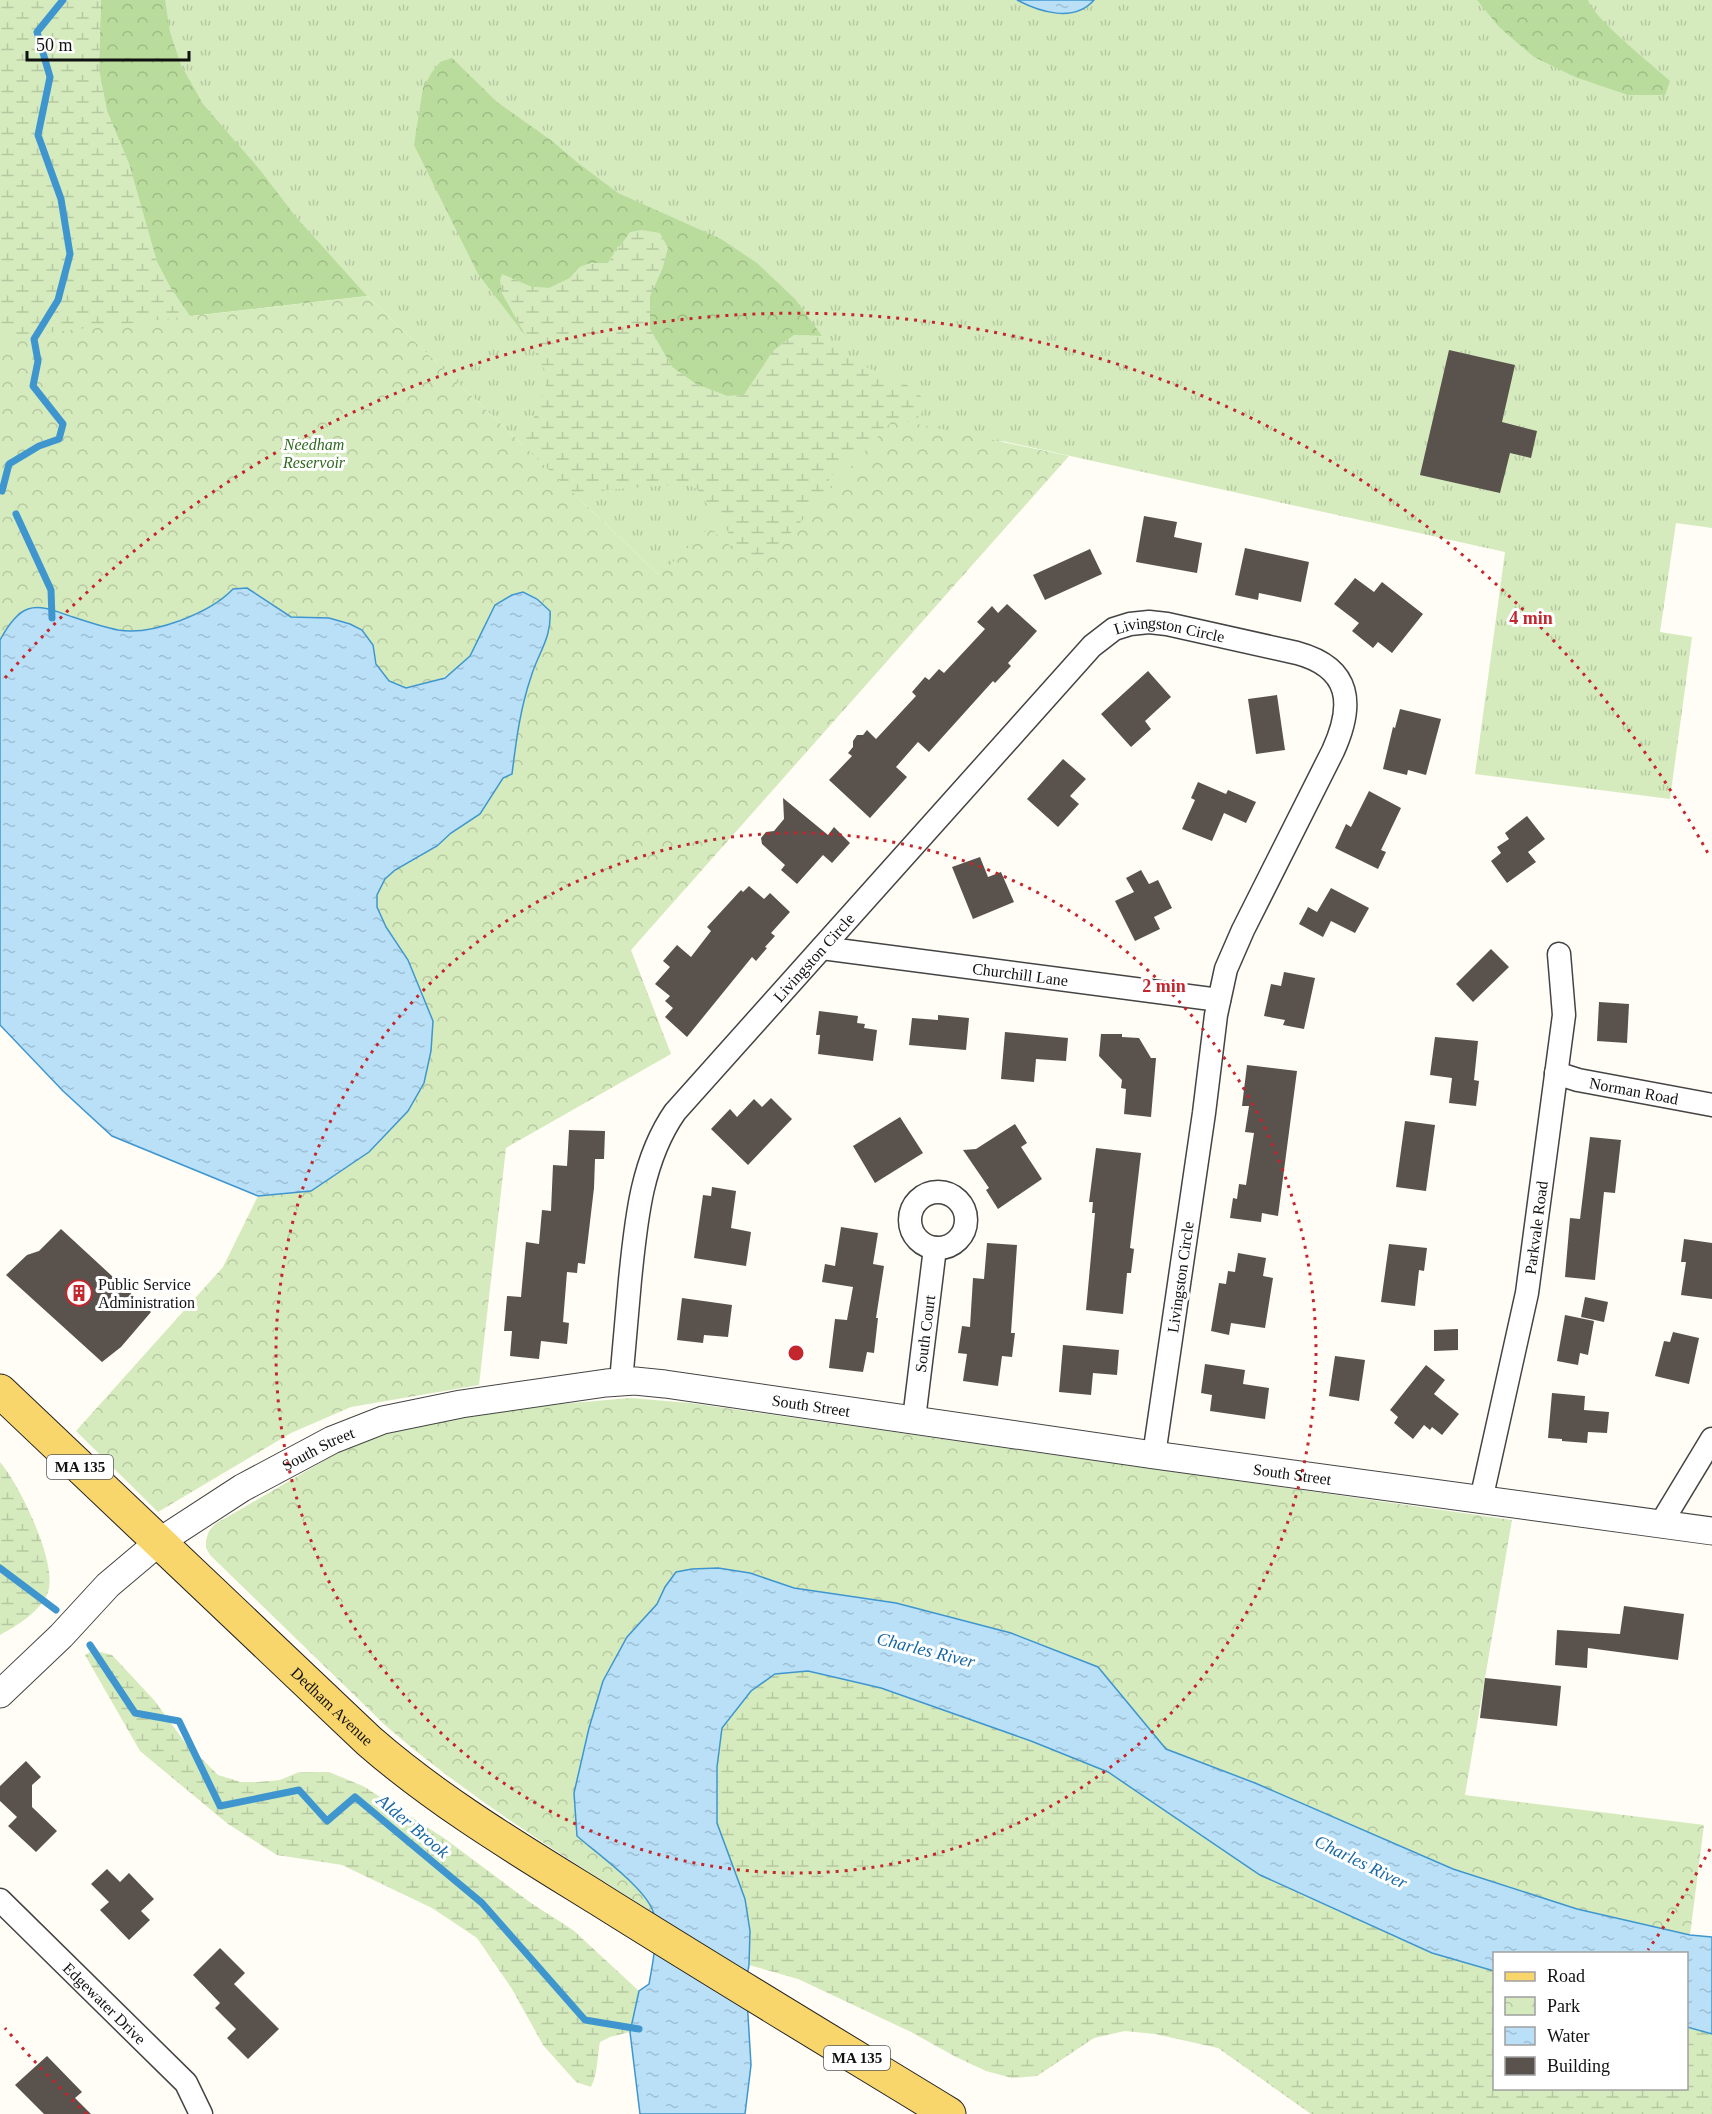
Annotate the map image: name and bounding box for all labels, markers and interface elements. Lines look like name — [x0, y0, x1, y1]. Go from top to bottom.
scale bar — [27, 24, 189, 62]
text: 50 m — [36, 35, 73, 55]
park label: Needham Reservoir — [282, 436, 346, 471]
text: 4 min — [1509, 608, 1553, 628]
street label: Livingston Circle — [1112, 614, 1226, 646]
street label: Livingston Circle — [770, 910, 858, 1005]
street label: Churchill Lane — [971, 960, 1069, 989]
text: 2 min — [1142, 976, 1186, 996]
street label: Norman Road — [1588, 1074, 1680, 1108]
street label: Parkvale Road — [1522, 1180, 1551, 1275]
street label: Livingston Circle — [1164, 1220, 1198, 1334]
place label: Public Service Administration — [98, 1276, 195, 1311]
building icon: Public Service Administration — [64, 1278, 94, 1308]
street label: South Court — [912, 1294, 938, 1373]
centre of rings — [786, 1343, 806, 1363]
street label: South Street — [771, 1392, 852, 1420]
street label: South Street — [279, 1424, 357, 1474]
road number: MA 135 — [47, 1455, 113, 1479]
street label: South Street — [1252, 1461, 1333, 1488]
water label: Charles River — [875, 1628, 978, 1672]
street label: Dedham Avenue — [288, 1664, 376, 1749]
water label: Alder Brook — [372, 1789, 454, 1863]
water label: Charles River — [1311, 1831, 1411, 1893]
legend — [1493, 1952, 1688, 2090]
street label: Edgewater Drive — [60, 1959, 149, 2048]
text: Road — [1547, 1966, 1585, 1986]
text: Park — [1547, 1996, 1580, 2016]
text: Water — [1547, 2026, 1590, 2046]
road number: MA 135 — [824, 2046, 890, 2070]
text: Building — [1547, 2056, 1610, 2076]

